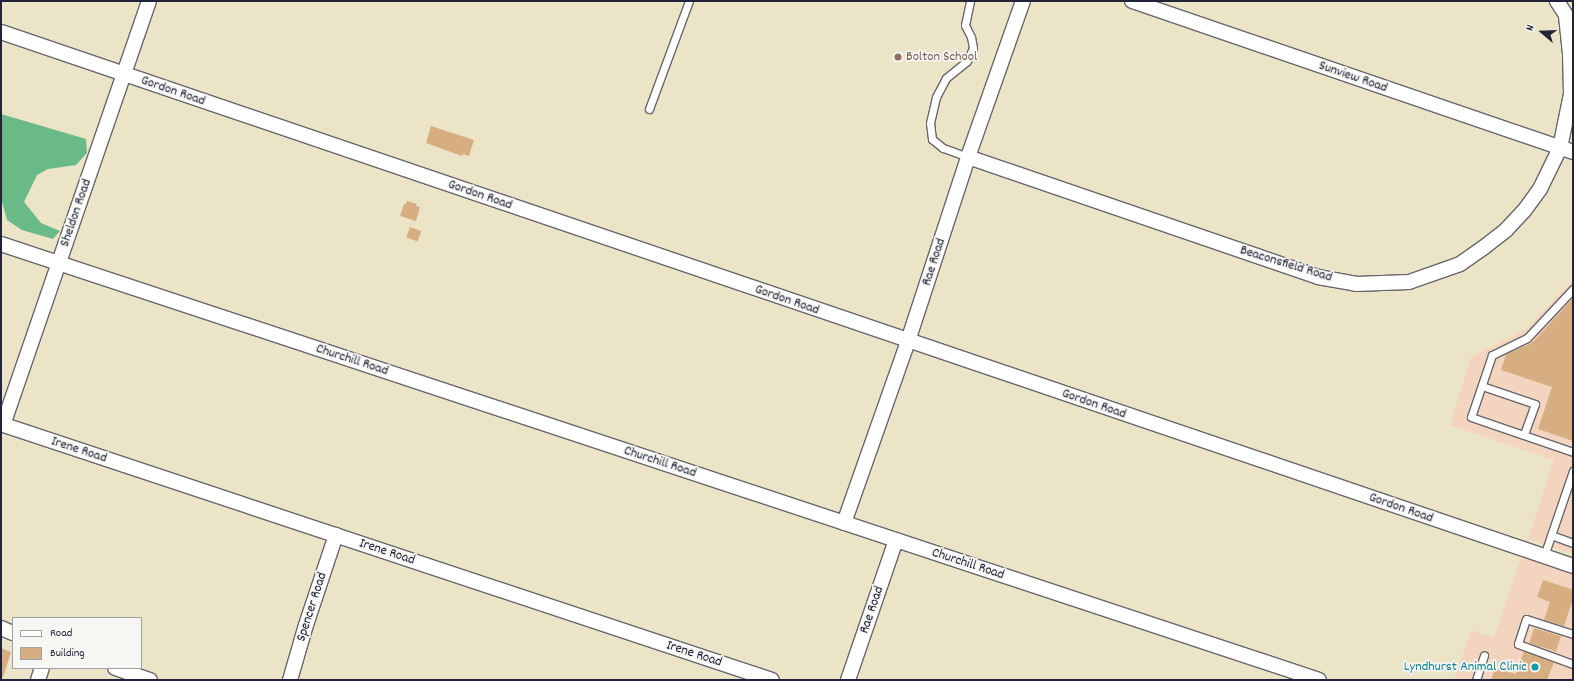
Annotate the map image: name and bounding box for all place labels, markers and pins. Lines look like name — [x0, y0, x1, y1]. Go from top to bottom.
place label: Bolton School — [906, 49, 977, 65]
marker: Bolton School — [893, 52, 903, 62]
place label: Lyndhurst Animal Clinic — [1404, 659, 1527, 675]
marker: Lyndhurst Animal Clinic — [1530, 662, 1540, 672]

